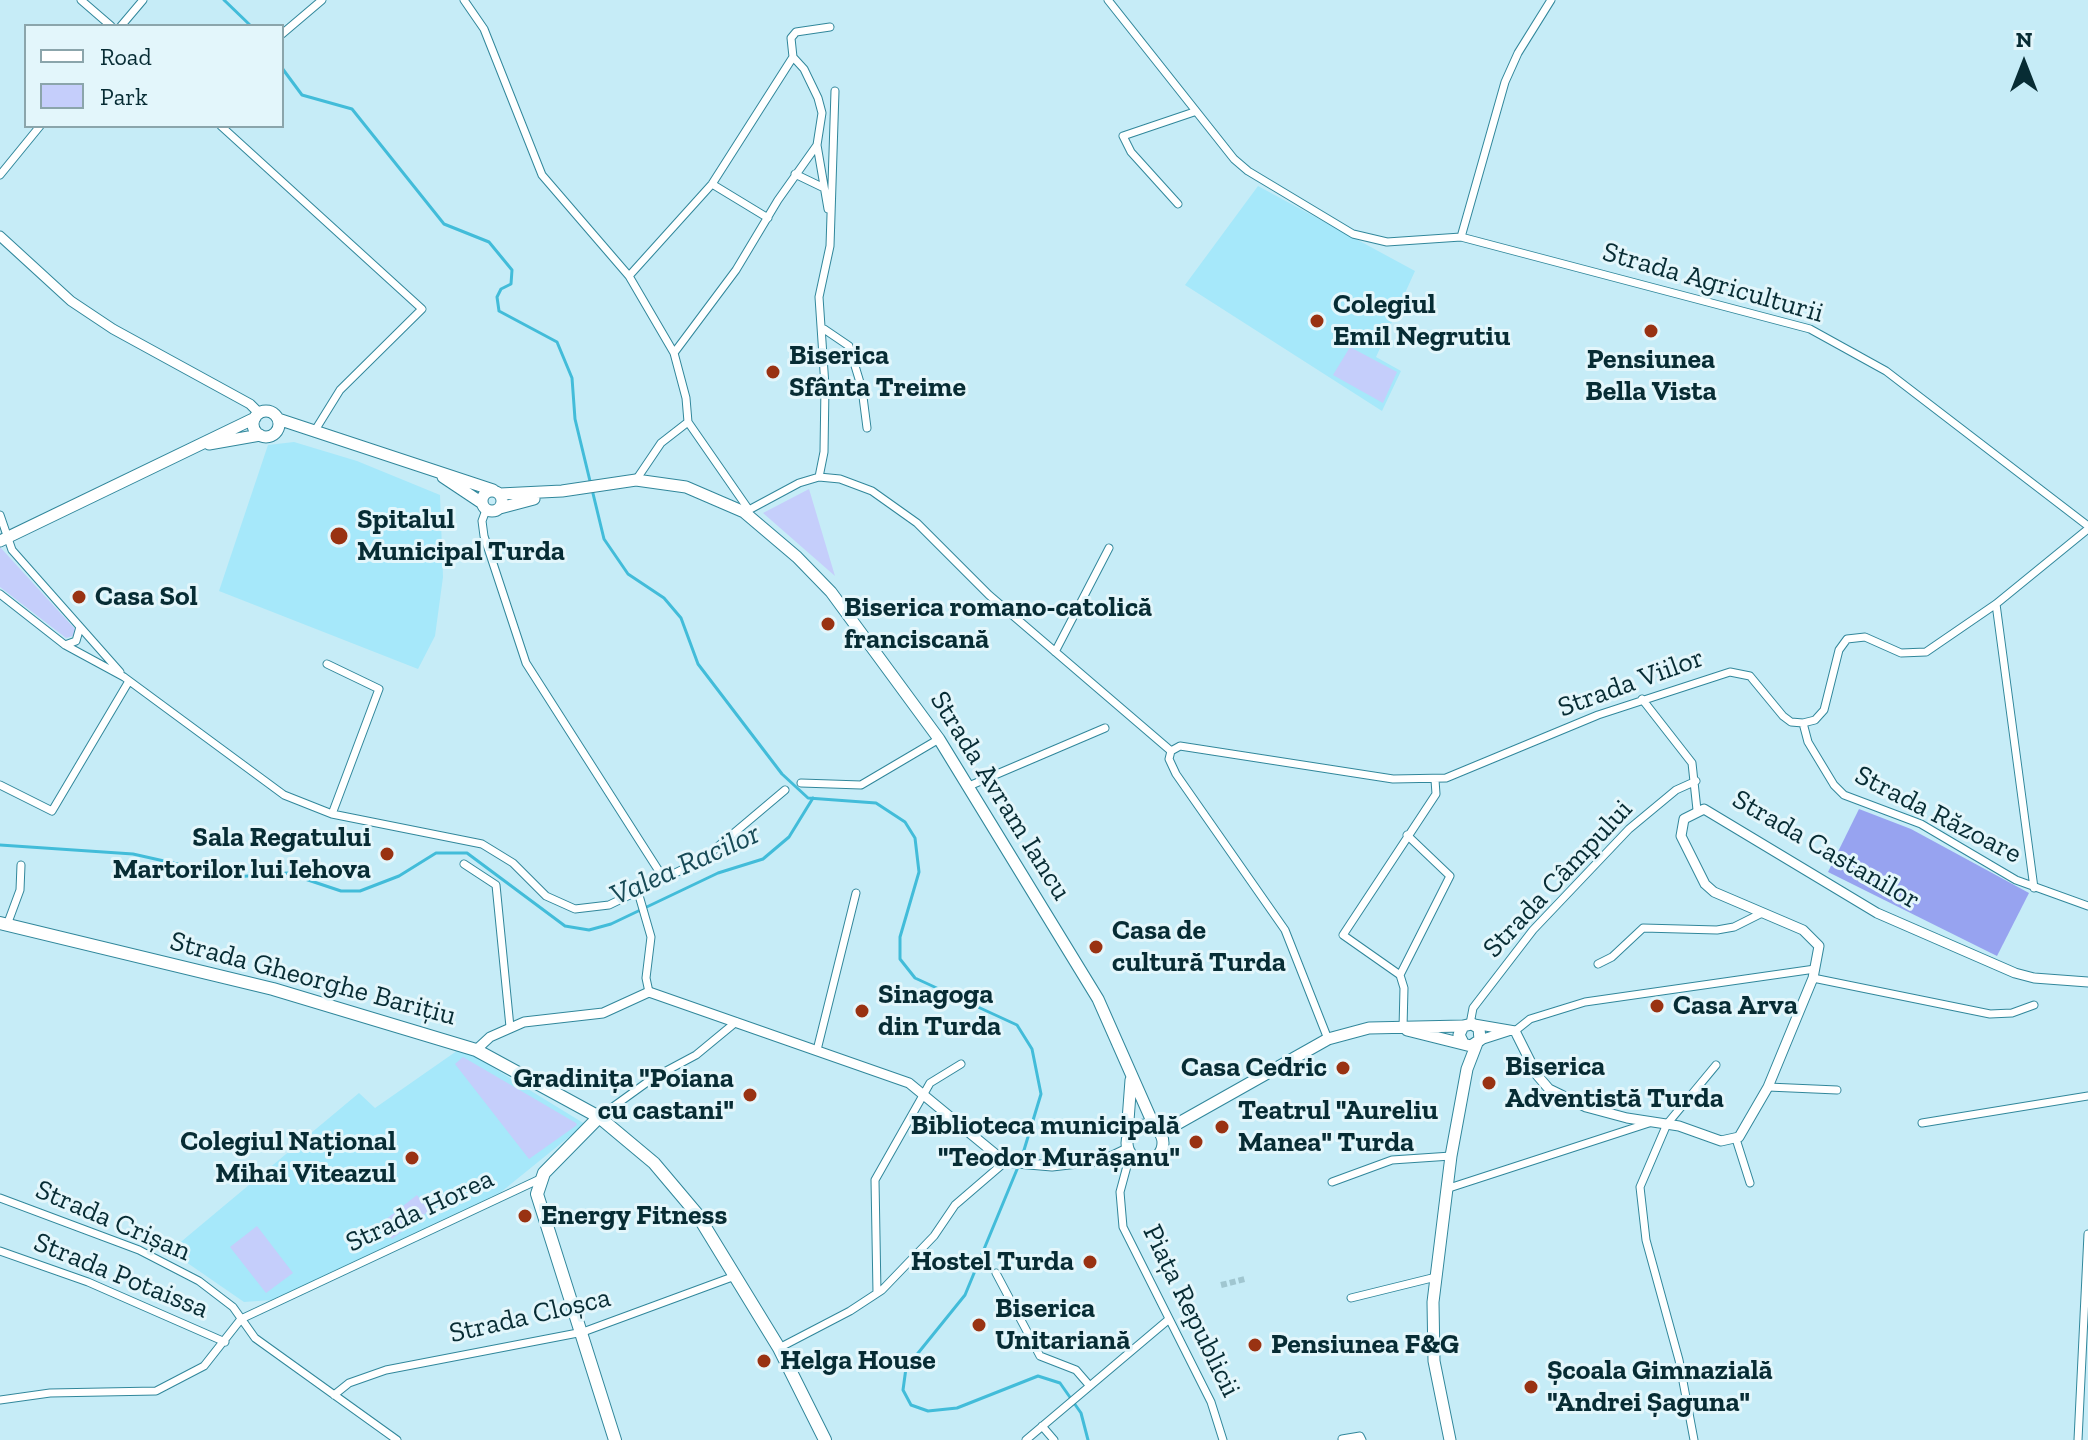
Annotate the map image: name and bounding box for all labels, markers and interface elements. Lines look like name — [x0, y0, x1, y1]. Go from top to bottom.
legend — [24, 24, 284, 128]
north arrow — [1984, 24, 2064, 104]
text: N — [2016, 26, 2032, 53]
text: Road — [100, 42, 152, 71]
text: Park — [100, 82, 148, 111]
street label: Strada Agriculturii — [1599, 235, 1827, 331]
place label: Colegiul Emil Negrutiu — [1333, 288, 1510, 354]
marker: Colegiul Emil Negrutiu — [1308, 312, 1326, 330]
marker: Pensiunea Bella Vista — [1642, 322, 1660, 340]
place label: Biserica Sfânta Treime — [789, 339, 966, 405]
place label: Pensiunea Bella Vista — [1585, 343, 1717, 409]
marker: Biserica Sfânta Treime — [764, 363, 782, 381]
place label: Spitalul Municipal Turda — [357, 503, 565, 569]
marker: Spitalul Municipal Turda — [328, 525, 350, 547]
place label: Casa Sol — [95, 580, 198, 614]
marker: Casa Sol — [70, 588, 88, 606]
place label: Biserica romano-catolică franciscană — [844, 591, 1152, 657]
marker: Biserica romano-catolică franciscană — [819, 615, 837, 633]
street label: Strada Viilor — [1554, 641, 1708, 725]
street label: Strada Avram Iancu — [922, 685, 1078, 907]
street label: Strada Răzoare — [1849, 759, 2027, 871]
street label: Strada Castanilor — [1726, 783, 1926, 917]
street label: Strada Câmpului — [1476, 793, 1640, 965]
water label: Valea Racilor — [605, 816, 765, 914]
place label: Sala Regatului Martorilor lui Iehova — [113, 821, 371, 887]
marker: Sala Regatului Martorilor lui Iehova — [378, 845, 396, 863]
place label: Casa de cultură Turda — [1112, 914, 1286, 980]
street label: Strada Gheorghe Barițiu — [166, 925, 460, 1033]
marker: Casa de cultură Turda — [1087, 938, 1105, 956]
place label: Sinagoga din Turda — [878, 978, 1001, 1044]
place label: Casa Arva — [1673, 989, 1798, 1023]
marker: Casa Arva — [1648, 997, 1666, 1015]
marker: Sinagoga din Turda — [853, 1002, 871, 1020]
place label: Biserica Adventistă Turda — [1505, 1050, 1724, 1116]
place label: Casa Cedric — [1181, 1051, 1327, 1085]
marker: Casa Cedric — [1334, 1059, 1352, 1077]
place label: Gradinița "Poiana cu castani" — [514, 1062, 734, 1128]
marker: Biserica Adventistă Turda — [1480, 1074, 1498, 1092]
marker: Gradinița "Poiana cu castani" — [741, 1086, 759, 1104]
place label: Teatrul "Aureliu Manea" Turda — [1238, 1094, 1438, 1160]
place label: Biblioteca municipală "Teodor Murășanu" — [911, 1109, 1180, 1175]
marker: Teatrul "Aureliu Manea" Turda — [1213, 1118, 1231, 1136]
place label: Colegiul Național Mihai Viteazul — [180, 1125, 396, 1191]
marker: Biblioteca municipală "Teodor Murășanu" — [1187, 1133, 1205, 1151]
marker: Colegiul Național Mihai Viteazul — [403, 1149, 421, 1167]
street label: Strada Horea — [341, 1162, 499, 1260]
street label: Strada Crișan — [30, 1173, 196, 1269]
place label: Energy Fitness — [541, 1199, 727, 1233]
marker: Energy Fitness — [516, 1207, 534, 1225]
street label: Piața Republicii — [1135, 1219, 1247, 1403]
street label: Strada Potaissa — [29, 1226, 213, 1326]
place label: Hostel Turda — [911, 1245, 1074, 1279]
marker: Hostel Turda — [1081, 1253, 1099, 1271]
street label: Strada Cloșca — [446, 1281, 614, 1351]
place label: Biserica Unitariană — [995, 1292, 1130, 1358]
marker: Biserica Unitariană — [970, 1316, 988, 1334]
place label: Pensiunea F&G — [1271, 1328, 1459, 1362]
marker: Pensiunea F&G — [1246, 1336, 1264, 1354]
place label: Helga House — [780, 1344, 936, 1378]
marker: Helga House — [755, 1352, 773, 1370]
place label: Școala Gimnazială "Andrei Șaguna" — [1547, 1354, 1773, 1420]
marker: Școala Gimnazială "Andrei Șaguna" — [1522, 1378, 1540, 1396]

